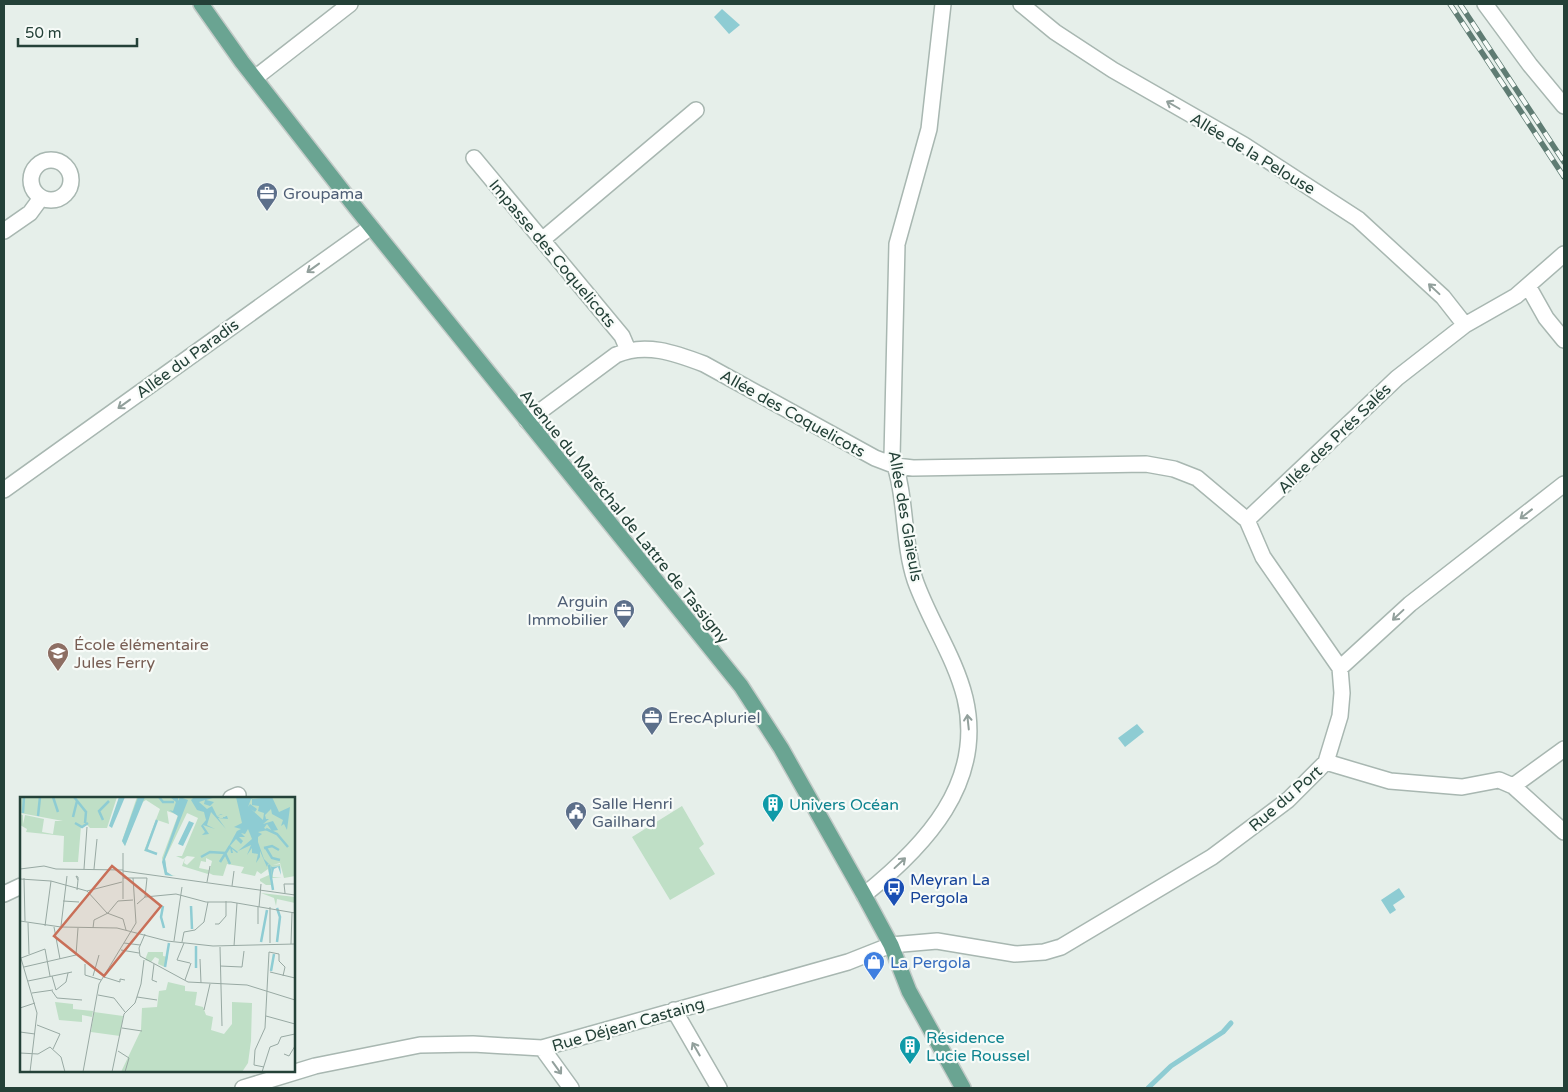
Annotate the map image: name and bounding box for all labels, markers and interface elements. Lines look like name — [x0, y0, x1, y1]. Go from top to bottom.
scale bar — [18, 15, 136, 47]
text: 50 m — [25, 24, 62, 42]
one-way arrow — [1167, 99, 1181, 109]
street label: Allée de la Pelouse — [1186, 109, 1319, 199]
street label: Impasse des Coquelicots — [484, 176, 620, 332]
office icon: Groupama — [255, 181, 279, 212]
place label: Groupama — [283, 184, 363, 204]
one-way arrow — [306, 263, 320, 273]
one-way arrow — [1427, 283, 1440, 295]
street label: Allée du Paradis — [132, 315, 243, 403]
street label: Allée des Coquelicots — [717, 366, 868, 462]
street label: Allée des Prés Salés — [1274, 379, 1396, 498]
street label: Avenue du Maréchal de Lattre de Tassigny — [515, 385, 733, 648]
one-way arrow — [118, 398, 131, 409]
street label: Allée des Glaïeuls — [884, 449, 926, 583]
one-way arrow — [1520, 509, 1533, 520]
place label: Arguin Immobilier — [527, 592, 609, 630]
office icon: Arguin Immobilier — [612, 598, 636, 629]
one-way arrow — [1392, 609, 1405, 620]
place label: École élémentaire Jules Ferry — [74, 635, 209, 673]
school or university icon: École élémentaire Jules Ferry — [46, 641, 70, 672]
office icon: ErecApluriel — [640, 705, 664, 736]
place label: ErecApluriel — [668, 708, 760, 728]
one-way arrow — [963, 714, 973, 730]
street label: Rue du Port — [1245, 761, 1327, 836]
building icon: Univers Océan — [761, 792, 785, 823]
place label: Salle Henri Gailhard — [592, 794, 673, 832]
place label: Univers Océan — [789, 795, 899, 815]
inset map — [20, 797, 295, 1072]
public building icon: Salle Henri Gailhard — [564, 800, 588, 831]
one-way arrow — [894, 857, 907, 869]
place label: Meyran La Pergola — [910, 870, 990, 908]
bus stop icon: Meyran La Pergola — [882, 876, 906, 907]
shop icon: La Pergola — [862, 950, 886, 981]
place label: La Pergola — [890, 953, 971, 973]
street label: Rue Déjean Castaing — [550, 994, 707, 1056]
place label: Résidence Lucie Roussel — [926, 1028, 1030, 1066]
building icon: Résidence Lucie Roussel — [898, 1034, 922, 1065]
one-way arrow — [691, 1043, 701, 1057]
one-way arrow — [552, 1061, 562, 1075]

